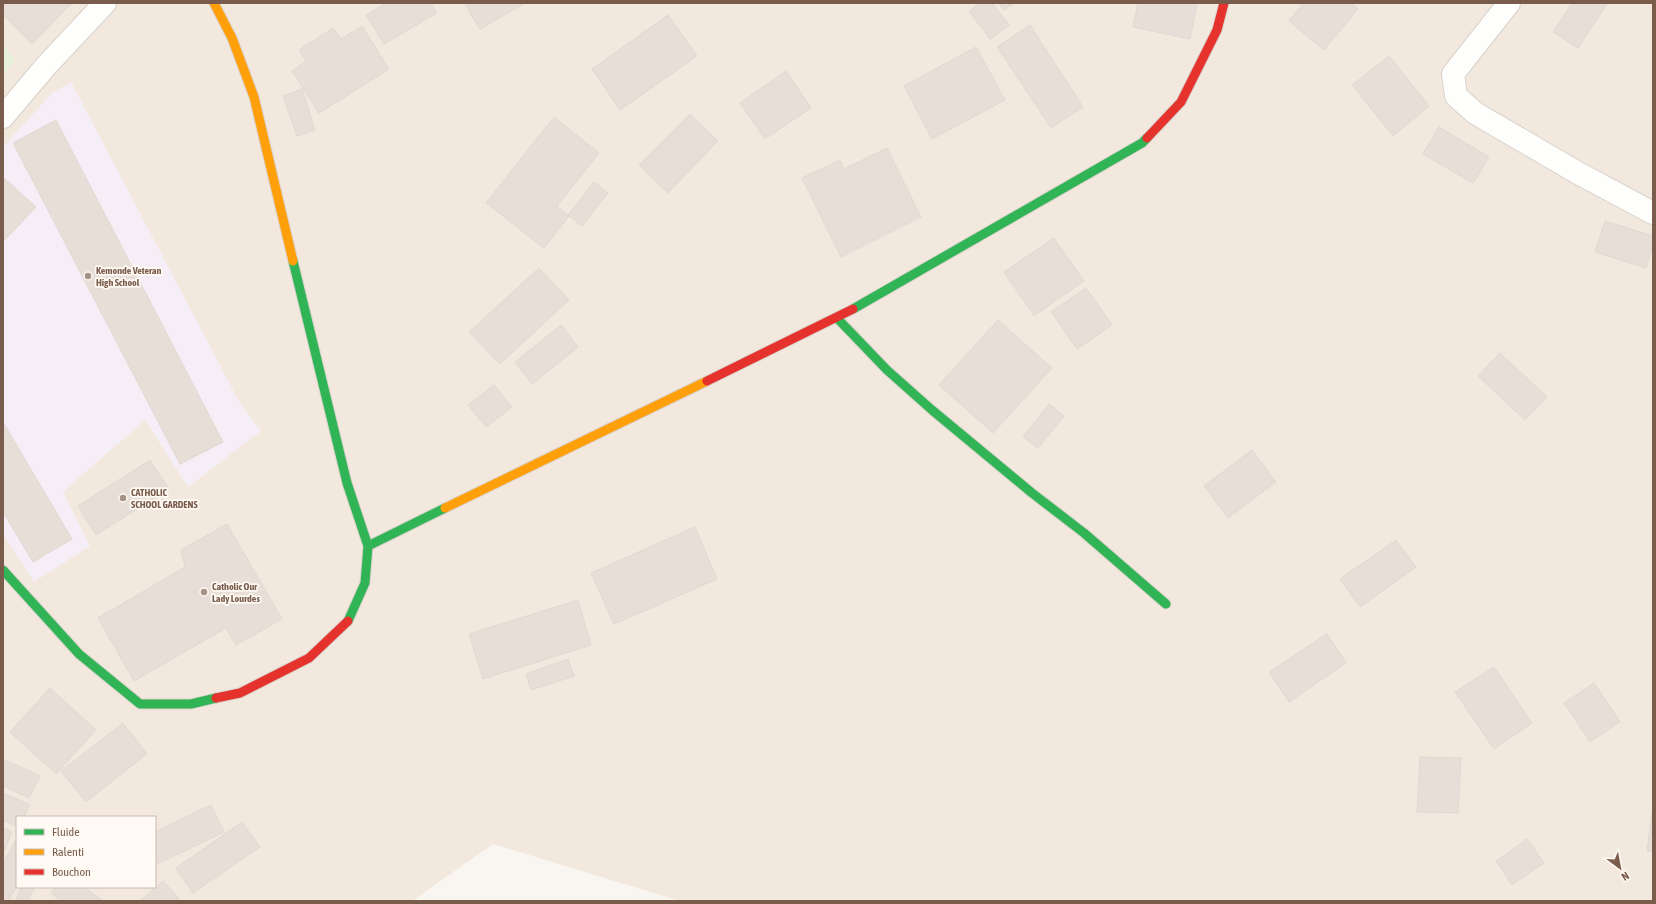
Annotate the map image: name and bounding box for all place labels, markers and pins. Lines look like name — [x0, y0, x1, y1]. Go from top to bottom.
place label: Kemonde Veteran High School — [96, 265, 161, 288]
marker: Kemonde Veteran High School — [83, 271, 93, 281]
place label: CATHOLIC SCHOOL GARDENS — [131, 487, 198, 510]
marker: CATHOLIC SCHOOL GARDENS — [118, 493, 128, 503]
place label: Catholic Our Lady Lourdes — [212, 581, 260, 604]
marker: Catholic Our Lady Lourdes — [199, 587, 209, 597]

